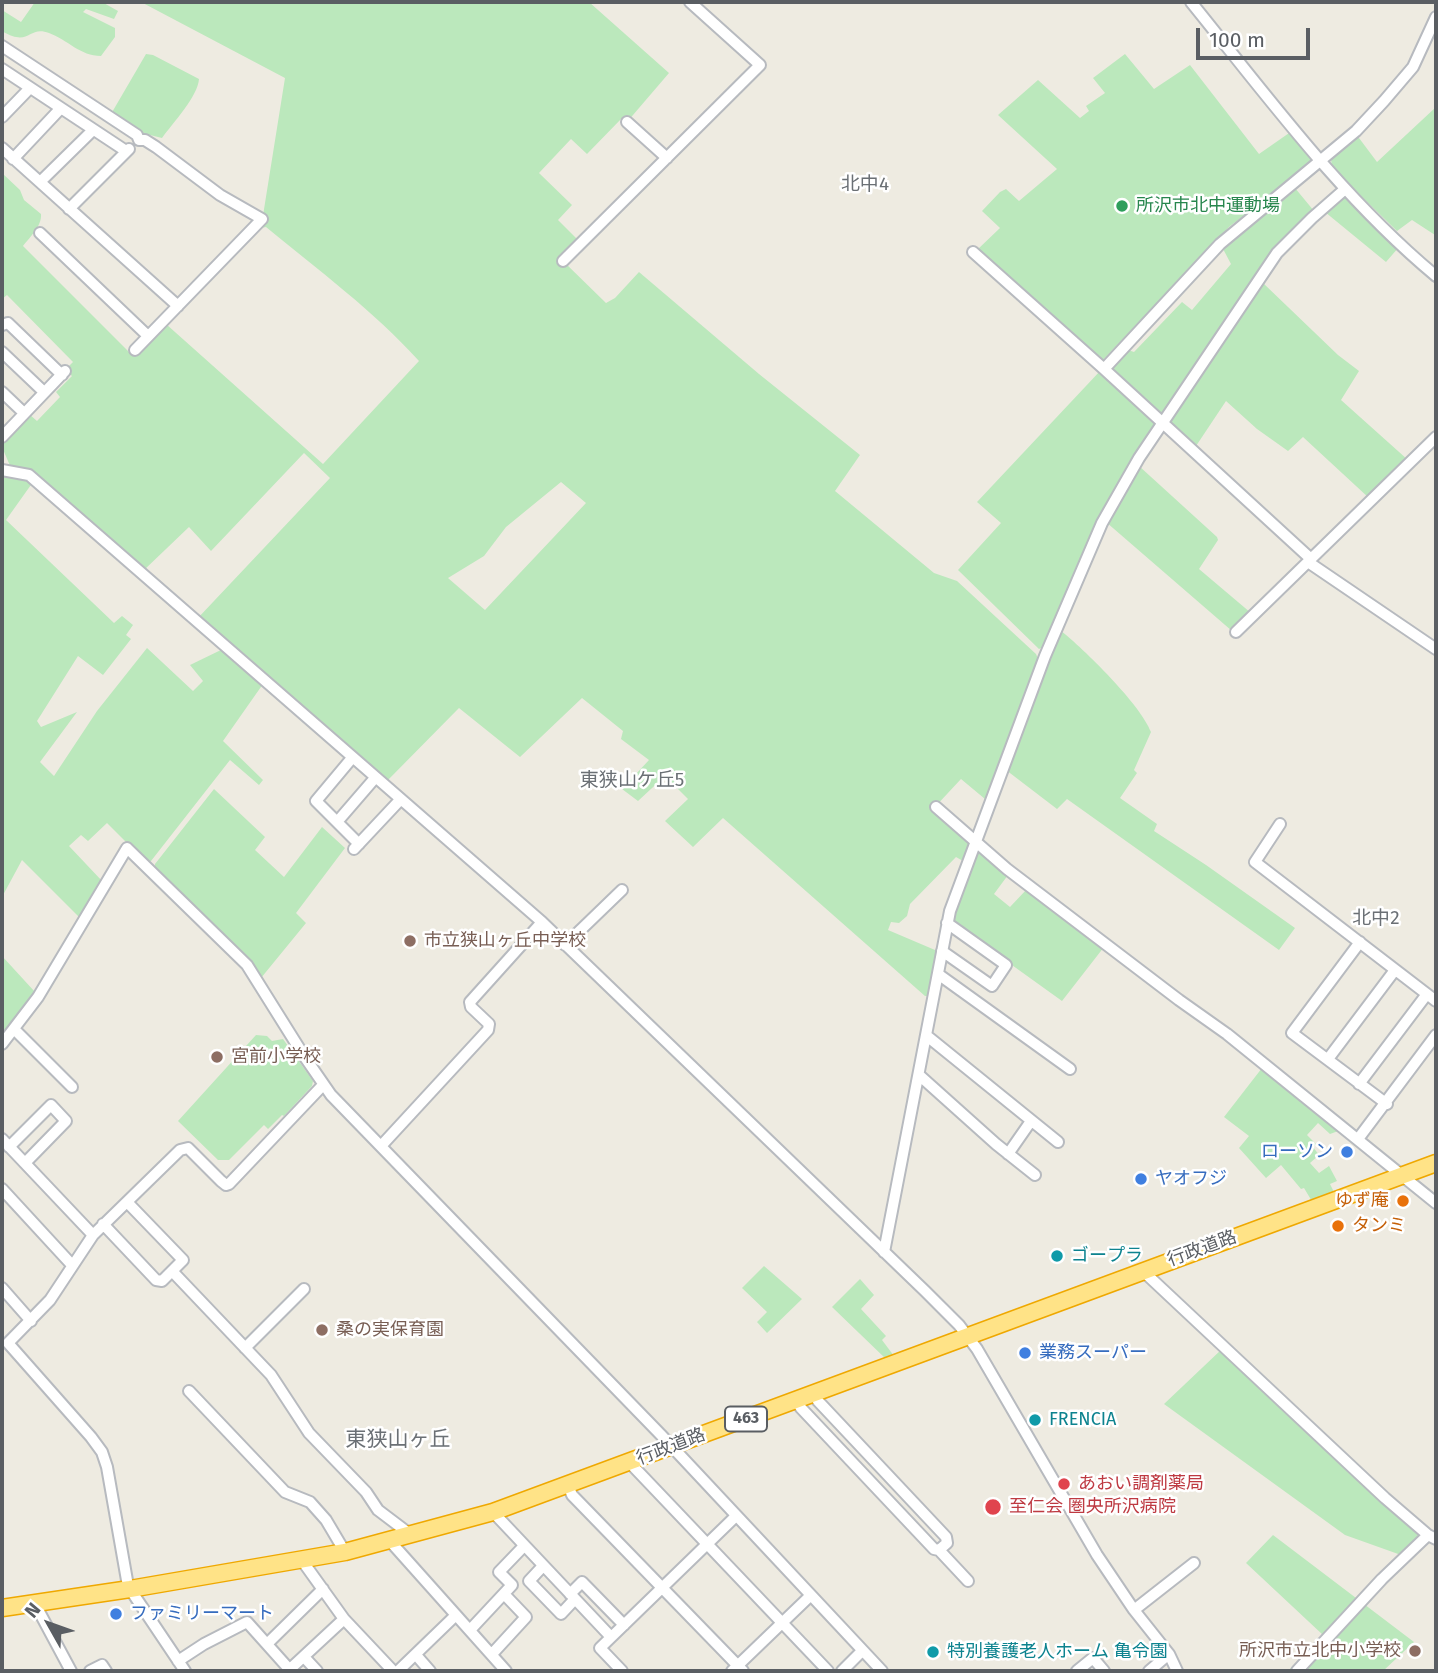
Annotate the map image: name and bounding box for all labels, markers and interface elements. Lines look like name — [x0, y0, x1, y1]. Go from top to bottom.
scale bar — [1200, 14, 1314, 58]
text: 100 m — [1209, 27, 1265, 53]
district label: 北中4 — [841, 174, 889, 196]
place label: 所沢市北中運動場 — [1136, 195, 1280, 217]
marker: 所沢市北中運動場 — [1114, 198, 1130, 214]
district label: 東狭山ケ丘5 — [580, 770, 684, 792]
district label: 北中2 — [1352, 908, 1400, 930]
place label: 市立狭山ヶ丘中学校 — [424, 930, 586, 952]
marker: 市立狭山ヶ丘中学校 — [402, 933, 418, 949]
place label: 宮前小学校 — [231, 1046, 321, 1068]
marker: 宮前小学校 — [209, 1049, 225, 1065]
place label: ローソン — [1261, 1141, 1333, 1163]
marker: ローソン — [1339, 1144, 1355, 1160]
place label: ヤオフジ — [1155, 1168, 1227, 1190]
marker: ヤオフジ — [1133, 1171, 1149, 1187]
place label: ゆず庵 — [1335, 1190, 1389, 1212]
marker: ゆず庵 — [1395, 1193, 1411, 1209]
place label: タンミ — [1352, 1215, 1406, 1237]
marker: タンミ — [1330, 1218, 1346, 1234]
street label: 行政道路 — [1164, 1227, 1240, 1271]
place label: ゴープラ — [1071, 1245, 1143, 1267]
marker: ゴープラ — [1049, 1248, 1065, 1264]
place label: 桑の実保育園 — [336, 1319, 444, 1341]
marker: 桑の実保育園 — [314, 1322, 330, 1338]
place label: 業務スーパー — [1039, 1342, 1147, 1364]
marker: 業務スーパー — [1017, 1345, 1033, 1361]
road number: 463 — [725, 1406, 767, 1432]
place label: FRENCIA — [1049, 1409, 1116, 1431]
marker: FRENCIA — [1027, 1412, 1043, 1428]
street label: 行政道路 — [634, 1424, 708, 1470]
district label: 東狭山ヶ丘 — [346, 1427, 450, 1453]
place label: あおい調剤薬局 — [1078, 1473, 1204, 1495]
marker: あおい調剤薬局 — [1056, 1476, 1072, 1492]
place label: 至仁会 圏央所沢病院 — [1009, 1496, 1176, 1518]
marker: 至仁会 圏央所沢病院 — [983, 1497, 1003, 1517]
north arrow — [14, 1589, 84, 1659]
text: N — [20, 1598, 45, 1622]
place label: ファミリーマート — [130, 1603, 274, 1625]
marker: ファミリーマート — [108, 1606, 124, 1622]
place label: 所沢市立北中小学校 — [1239, 1640, 1401, 1662]
place label: 特別養護老人ホーム 亀令園 — [947, 1641, 1168, 1663]
marker: 所沢市立北中小学校 — [1407, 1643, 1423, 1659]
marker: 特別養護老人ホーム 亀令園 — [925, 1644, 941, 1660]

